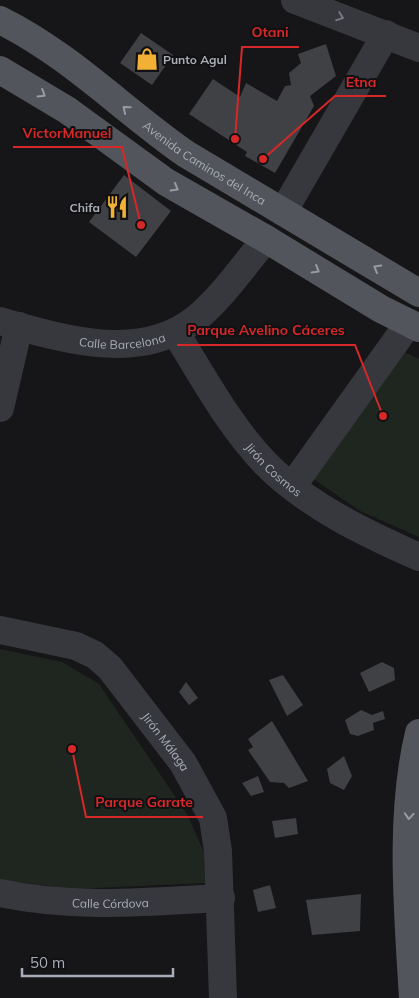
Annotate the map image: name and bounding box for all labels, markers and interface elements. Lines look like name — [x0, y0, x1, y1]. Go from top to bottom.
one-way arrow — [336, 11, 344, 21]
callout: Otani — [242, 18, 299, 47]
text: Otani — [251, 23, 289, 41]
shop icon: Punto Agul — [134, 46, 160, 72]
place label: Punto Agul — [163, 52, 227, 67]
callout: Etna — [335, 67, 386, 96]
text: Etna — [346, 73, 376, 91]
one-way arrow — [37, 88, 46, 98]
one-way arrow — [123, 106, 132, 114]
street label: Avenida Caminos del Inca — [140, 117, 269, 208]
callout: VictorManuel — [13, 118, 122, 147]
text: VictorManuel — [22, 124, 111, 142]
one-way arrow — [170, 181, 179, 191]
restaurant icon: Chifa — [104, 194, 130, 220]
place label: Chifa — [70, 200, 100, 215]
one-way arrow — [310, 263, 319, 273]
one-way arrow — [373, 264, 382, 274]
callout: Parque Avelino Cáceres — [177, 316, 355, 345]
text: Parque Avelino Cáceres — [187, 321, 345, 339]
street label: Calle Barcelona — [78, 329, 167, 352]
street label: Jirón Cosmos — [243, 439, 305, 499]
street label: Jirón Málaga — [139, 709, 193, 773]
callout: Parque Garate — [86, 788, 203, 817]
text: Parque Garate — [95, 793, 193, 811]
one-way arrow — [404, 812, 415, 820]
street label: Calle Córdova — [72, 894, 149, 911]
scale bar — [22, 946, 174, 978]
text: 50 m — [30, 953, 65, 972]

